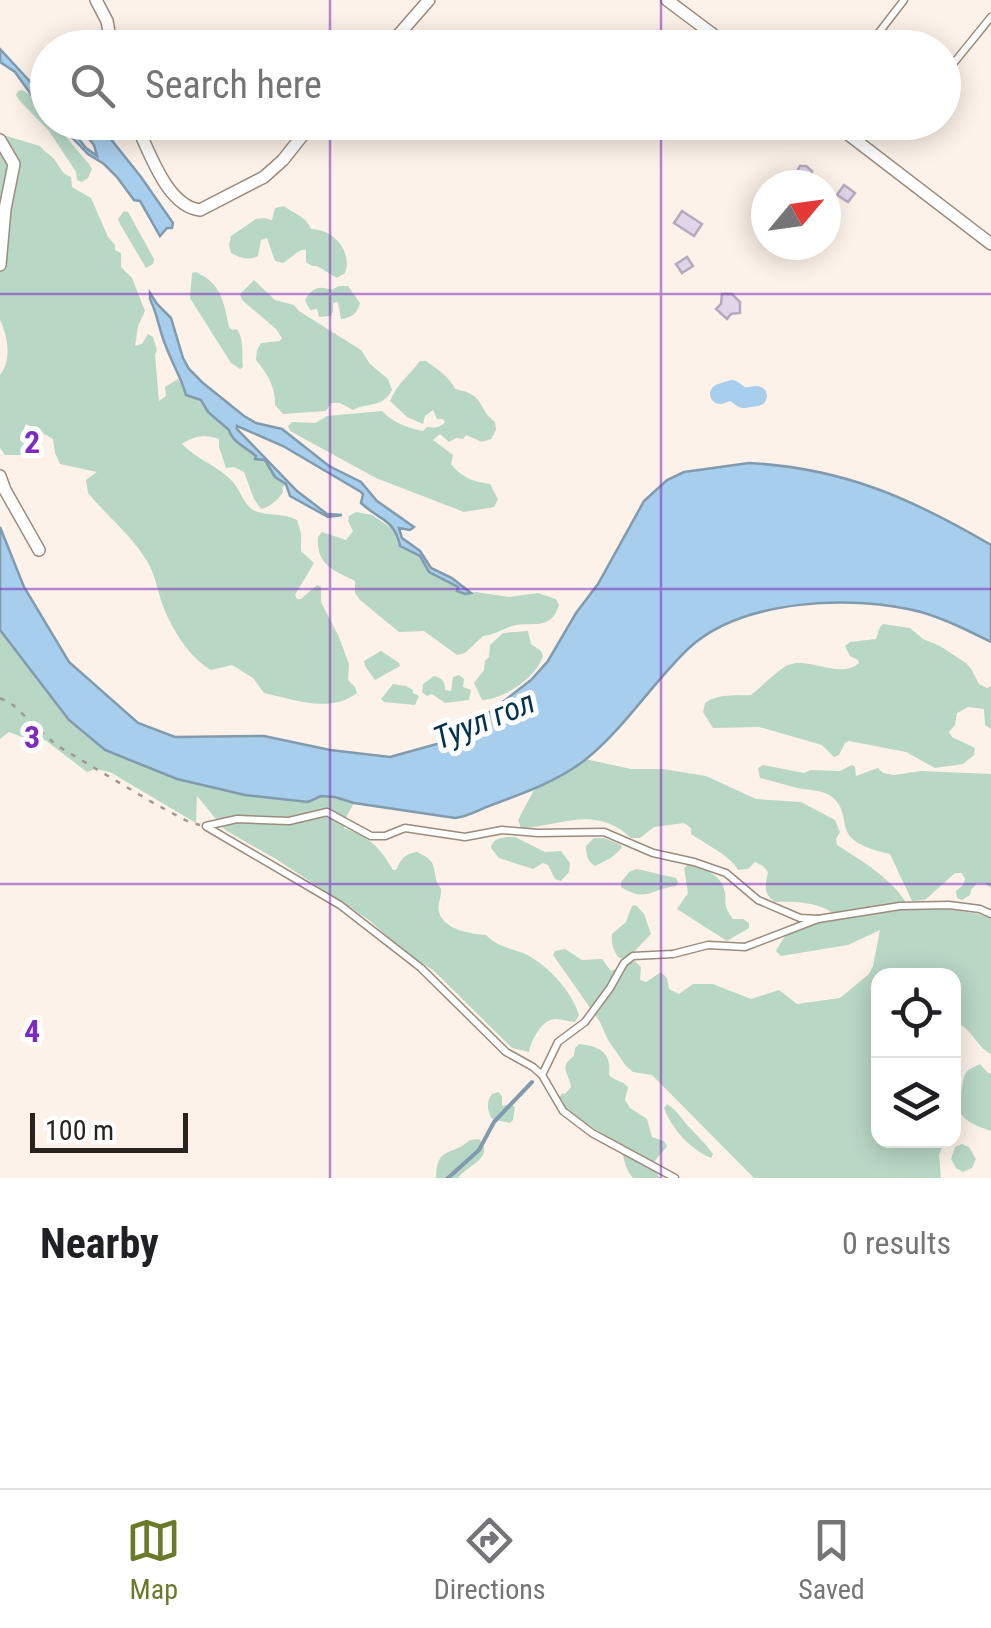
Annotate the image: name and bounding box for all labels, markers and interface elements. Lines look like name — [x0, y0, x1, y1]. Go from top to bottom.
search box — [30, 30, 961, 140]
icon: search — [65, 58, 120, 113]
text: Search here — [145, 63, 322, 107]
north arrow — [751, 170, 841, 260]
text: 2 — [24, 423, 40, 461]
water label: Туул гол — [428, 683, 540, 757]
text: 3 — [24, 718, 40, 756]
map controls — [871, 968, 961, 1148]
button: locate — [871, 968, 961, 1058]
text: 4 — [24, 1012, 40, 1050]
button: layers — [871, 1058, 961, 1148]
scale bar — [30, 1108, 188, 1152]
text: 100 m — [45, 1114, 114, 1147]
text: Nearby — [40, 1219, 159, 1268]
text: 0 results — [842, 1224, 951, 1262]
tab: Map — [126, 1513, 181, 1606]
tab: Directions — [434, 1513, 546, 1606]
tab: Saved — [798, 1513, 865, 1606]

